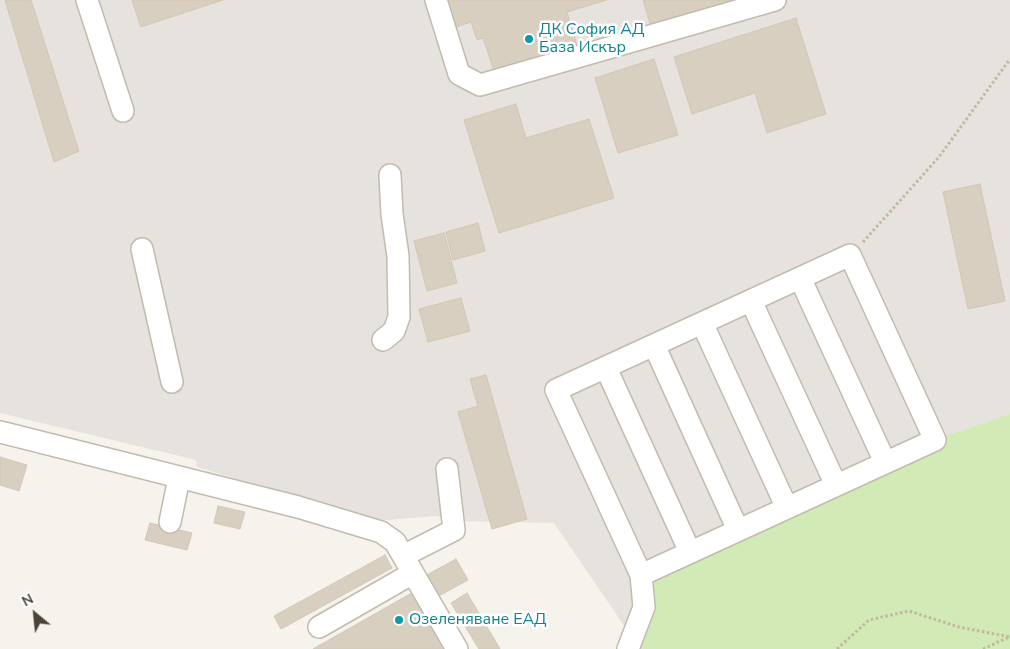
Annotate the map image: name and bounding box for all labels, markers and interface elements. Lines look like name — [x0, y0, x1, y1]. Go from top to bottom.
place label: ДК София АД База Искър — [539, 20, 644, 58]
marker: ДК София АД База Искър — [523, 33, 535, 45]
north arrow — [10, 589, 60, 639]
text: N — [19, 589, 37, 611]
place label: Озеленяване ЕАД — [409, 610, 547, 630]
marker: Озеленяване ЕАД — [393, 614, 405, 626]

